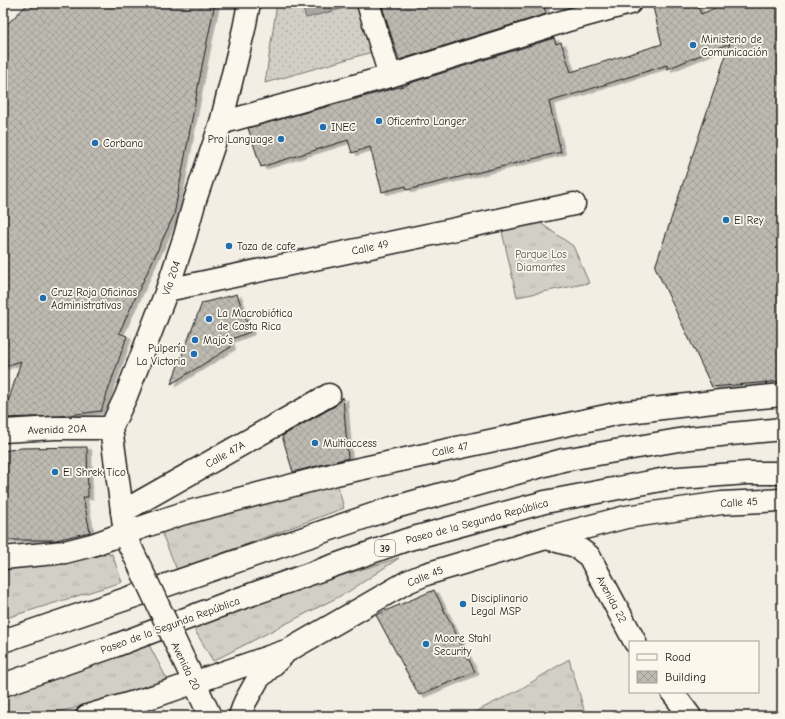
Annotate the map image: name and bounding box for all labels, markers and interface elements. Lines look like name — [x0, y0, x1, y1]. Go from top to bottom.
place label: Ministerio de Comunicación — [701, 33, 768, 59]
marker: Ministerio de Comunicación — [688, 40, 698, 50]
place label: Oficentro Langer — [387, 115, 467, 128]
marker: Oficentro Langer — [374, 116, 384, 126]
place label: INEC — [331, 121, 356, 134]
marker: INEC — [318, 122, 328, 132]
place label: Pro Language — [208, 133, 273, 146]
marker: Pro Language — [276, 134, 286, 144]
place label: Corbana — [103, 137, 143, 150]
marker: Corbana — [90, 138, 100, 148]
place label: El Rey — [734, 214, 764, 227]
marker: El Rey — [721, 215, 731, 225]
street label: Calle 49 — [350, 237, 390, 258]
place label: Taza de cafe — [237, 240, 296, 253]
marker: Taza de cafe — [224, 241, 234, 251]
park label: Parque Los Diamantes — [515, 248, 567, 274]
street label: Vía 204 — [160, 259, 183, 297]
place label: Cruz Roja Oficinas Administrativas — [51, 286, 138, 312]
marker: Cruz Roja Oficinas Administrativas — [38, 293, 48, 303]
place label: La Macrobiótica de Costa Rica — [217, 307, 293, 333]
marker: La Macrobiótica de Costa Rica — [204, 314, 214, 324]
place label: Majo´s — [203, 334, 233, 347]
marker: Majo´s — [190, 335, 200, 345]
place label: Pulpería La Victoria — [136, 342, 186, 368]
marker: Pulpería La Victoria — [189, 349, 199, 359]
street label: Avenida 20A — [27, 422, 87, 437]
place label: Multiaccess — [323, 437, 377, 450]
street label: Calle 47A — [203, 438, 248, 471]
marker: Multiaccess — [310, 438, 320, 448]
street label: Calle 47 — [431, 439, 470, 460]
place label: El Shrek Tico — [63, 466, 126, 479]
marker: El Shrek Tico — [50, 467, 60, 477]
street label: Calle 45 — [720, 495, 758, 510]
street label: Paseo de la Segunda República — [404, 496, 550, 547]
road number: 39 — [375, 540, 395, 556]
street label: Calle 45 — [405, 563, 445, 590]
street label: Avenida 22 — [594, 573, 630, 625]
place label: Disciplinario Legal MSP — [471, 592, 528, 618]
street label: Paseo de la Segunda República — [99, 594, 242, 657]
marker: Disciplinario Legal MSP — [458, 599, 468, 609]
place label: Moore Stahl Security — [434, 632, 491, 658]
marker: Moore Stahl Security — [421, 639, 431, 649]
street label: Avenida 20 — [168, 640, 203, 693]
legend — [629, 641, 759, 693]
text: Road — [665, 650, 691, 664]
text: Building — [665, 670, 706, 684]

